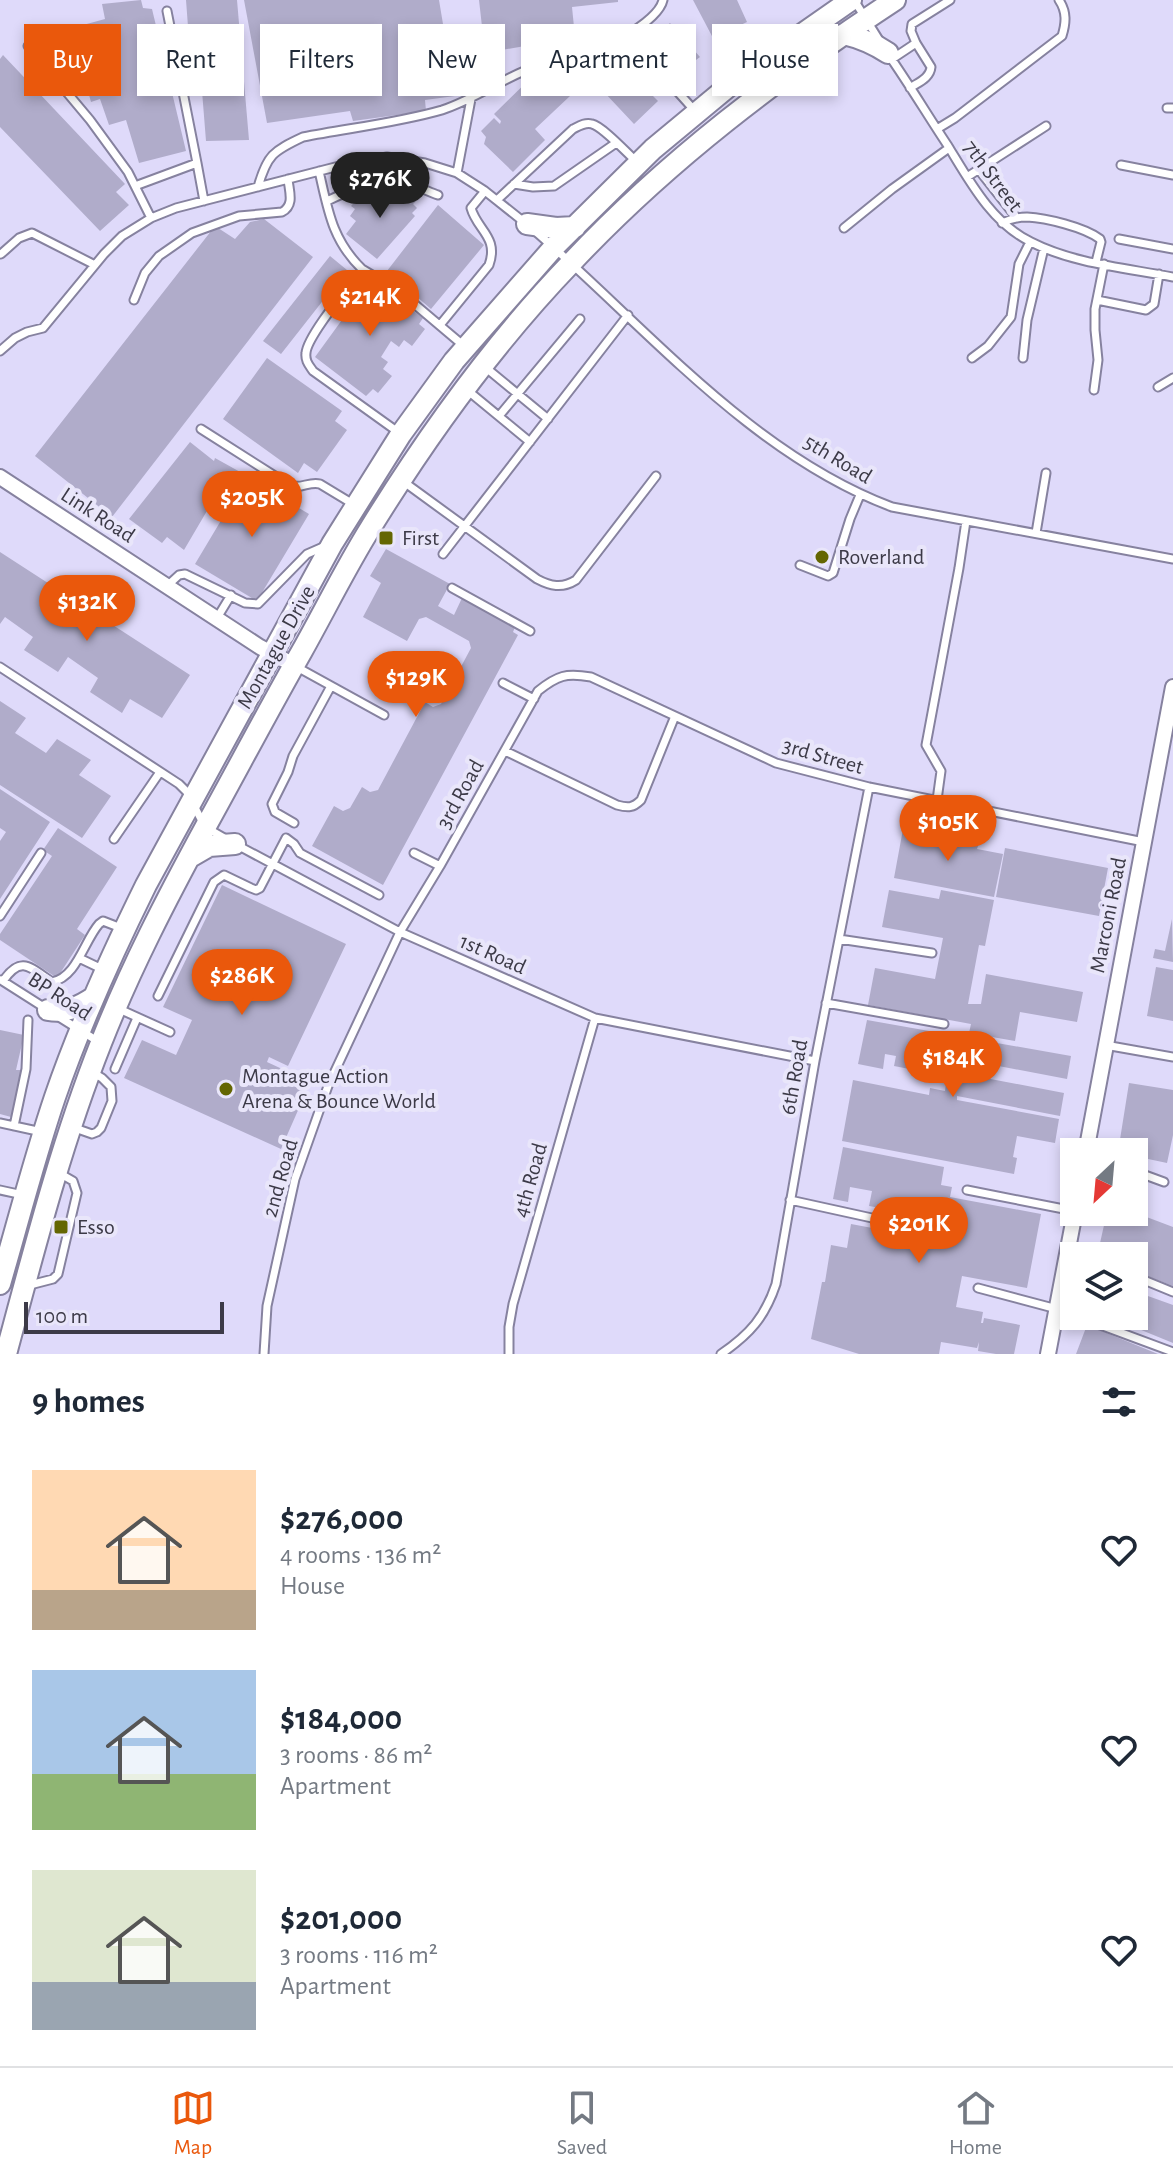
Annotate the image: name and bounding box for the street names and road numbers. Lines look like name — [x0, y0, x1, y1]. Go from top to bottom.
street label: 7th Street — [959, 136, 1027, 216]
street label: 5th Road — [800, 430, 876, 488]
street label: Link Road — [57, 483, 139, 547]
street label: Montague Drive — [233, 582, 319, 712]
street label: 3rd Street — [780, 734, 866, 778]
street label: 3rd Road — [432, 756, 488, 832]
street label: Marconi Road — [1086, 855, 1130, 975]
street label: 1st Road — [456, 930, 530, 978]
street label: BP Road — [24, 968, 96, 1024]
street label: 6th Road — [777, 1038, 811, 1116]
street label: 2nd Road — [258, 1136, 302, 1220]
street label: 4th Road — [509, 1140, 551, 1220]

